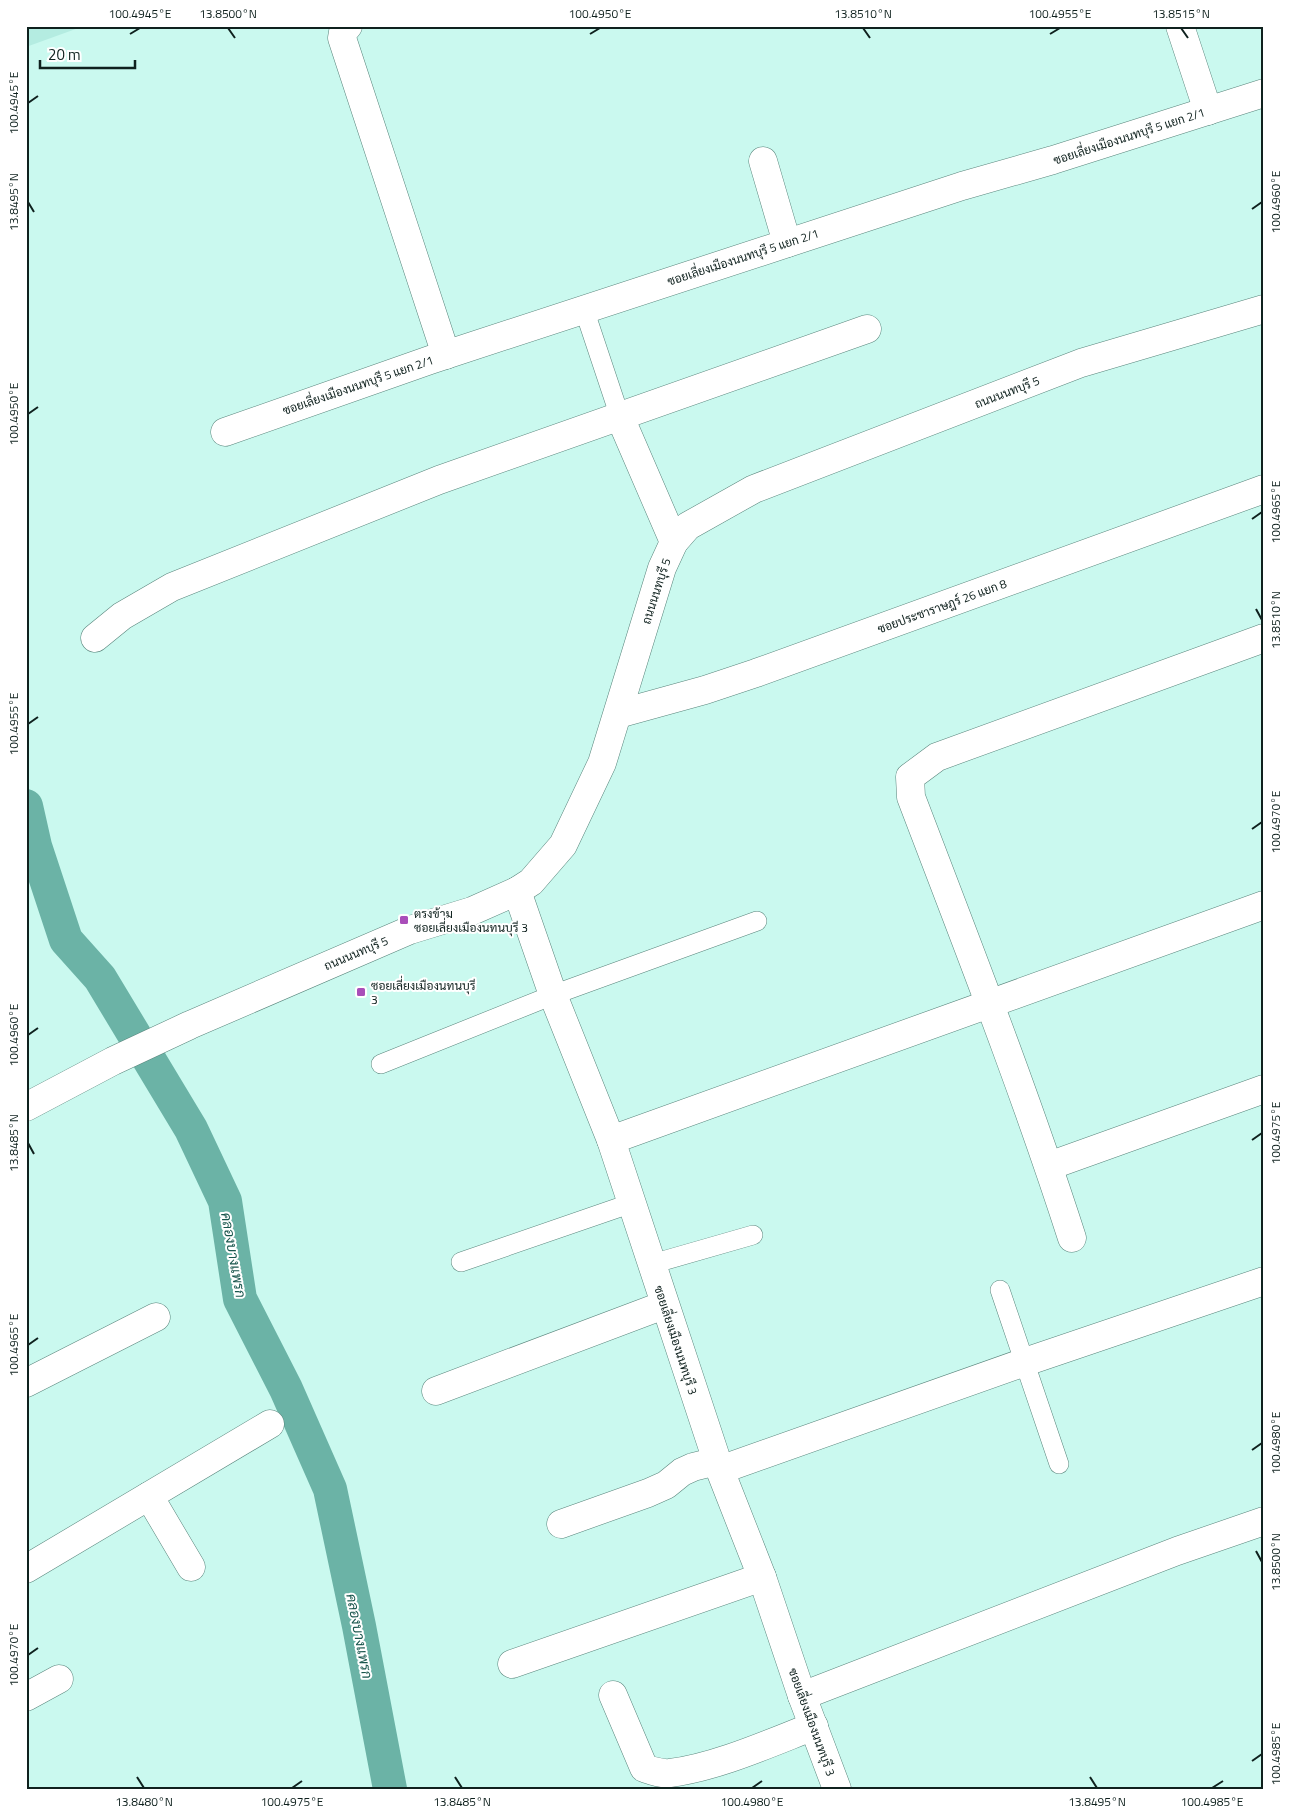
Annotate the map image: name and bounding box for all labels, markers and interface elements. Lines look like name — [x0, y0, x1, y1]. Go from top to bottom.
text: 100.4945°E — [109, 4, 172, 23]
text: 13.8500°N — [199, 4, 257, 23]
text: 100.4950°E — [569, 4, 632, 23]
text: 13.8510°N — [834, 4, 892, 23]
text: 100.4955°E — [1029, 4, 1092, 23]
text: 13.8515°N — [1152, 4, 1210, 23]
scale bar — [40, 38, 135, 70]
text: 20 m — [48, 43, 81, 66]
text: 100.4945°E — [4, 71, 23, 135]
street label: ซอยเลี่ยงเมืองนนทบุรี 5 แยก 2/1 — [1050, 102, 1207, 170]
text: 100.4960°E — [1266, 170, 1285, 234]
text: 13.8495°N — [4, 173, 23, 231]
street label: ซอยเลี่ยงเมืองนนทบุรี 5 แยก 2/1 — [664, 223, 821, 291]
street label: ซอยเลี่ยงเมืองนนทบุรี 5 แยก 2/1 — [280, 349, 436, 420]
street label: ถนนนนทบุรี 5 — [972, 371, 1043, 413]
text: 100.4950°E — [4, 382, 23, 446]
text: 100.4965°E — [1266, 480, 1285, 544]
street label: ถนนนนทบุรี 5 — [636, 555, 676, 626]
street label: ซอยประชาราษฎร์ 26 แยก 8 — [875, 574, 1009, 638]
text: 13.8510°N — [1266, 591, 1285, 649]
text: 100.4955°E — [4, 692, 23, 756]
text: 100.4970°E — [1266, 790, 1285, 854]
place label: ตรงข้าม ซอยเลี่ยงเมืองนทนบุรี 3 — [414, 904, 528, 937]
marker: ตรงข้าม ซอยเลี่ยงเมืองนทนบุรี 3 — [398, 914, 410, 926]
street label: ถนนนนทบุรี 5 — [321, 931, 391, 975]
place label: ซอยเลี่ยงเมืองนทนบุรี 3 — [371, 975, 476, 1009]
marker: ซอยเลี่ยงเมืองนทนบุรี 3 — [355, 986, 367, 998]
text: 100.4960°E — [4, 1003, 23, 1067]
text: 100.4975°E — [1266, 1101, 1285, 1165]
text: 13.8485°N — [4, 1114, 23, 1172]
water label: คลองบางแพรก — [216, 1211, 252, 1299]
street label: ซอยเลี่ยงเมืองนนทบุรี 3 — [649, 1283, 704, 1397]
text: 100.4965°E — [4, 1313, 23, 1377]
text: 100.4980°E — [1266, 1411, 1285, 1475]
text: 13.8500°N — [1266, 1533, 1285, 1591]
water label: คลองบางแพรก — [341, 1592, 379, 1680]
text: 100.4970°E — [4, 1623, 23, 1687]
street label: ซอยเลี่ยงเมืองนนทบุรี 3 — [784, 1665, 841, 1779]
text: 100.4985°E — [1266, 1722, 1285, 1786]
text: 13.8480°N — [115, 1792, 173, 1811]
text: 100.4975°E — [261, 1792, 324, 1811]
text: 13.8485°N — [433, 1792, 491, 1811]
text: 100.4980°E — [721, 1792, 784, 1811]
text: 13.8495°N — [1068, 1792, 1126, 1811]
text: 100.4985°E — [1181, 1792, 1244, 1811]

